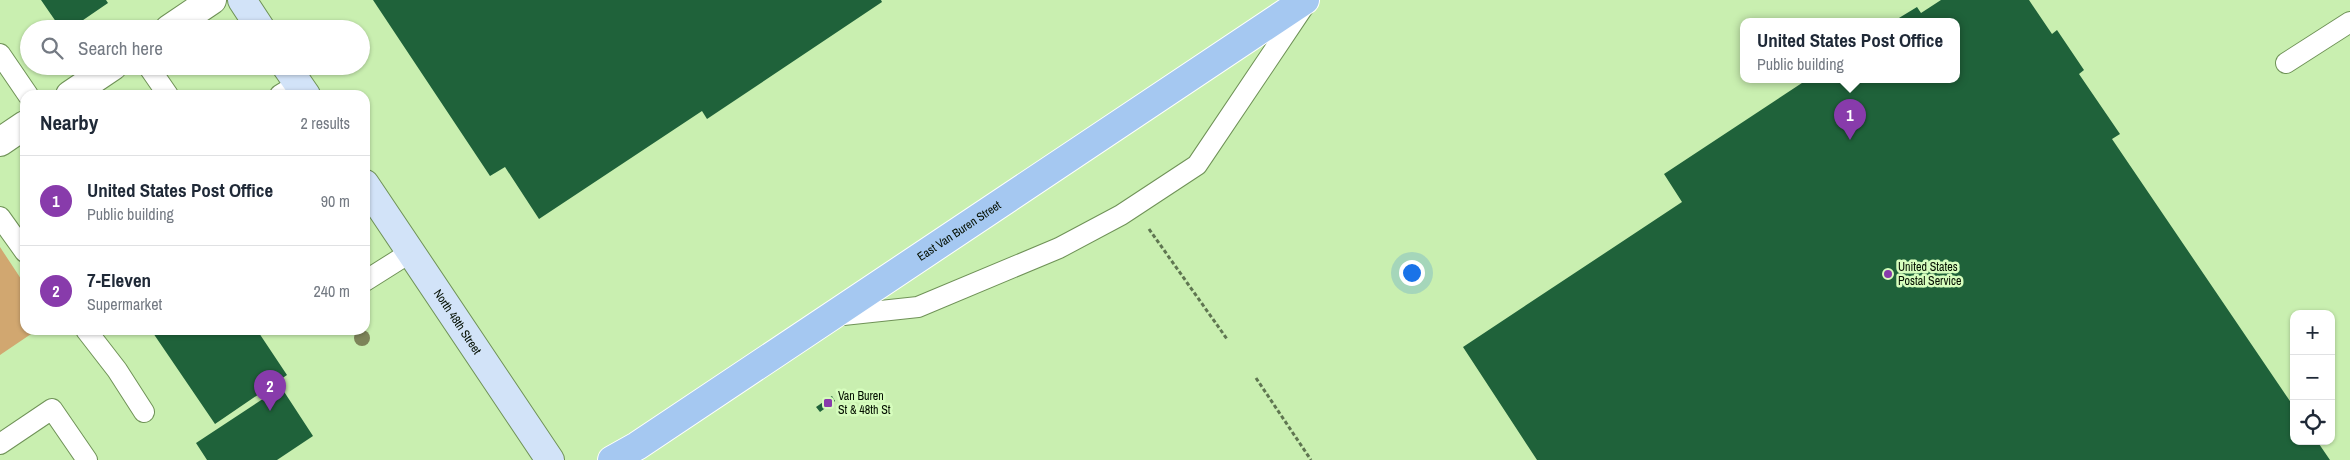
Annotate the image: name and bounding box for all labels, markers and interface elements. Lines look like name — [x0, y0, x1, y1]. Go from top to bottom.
popup — [1740, 18, 1960, 83]
search box — [20, 20, 370, 75]
text: United States Post Office — [1757, 27, 1943, 53]
icon: search — [38, 34, 66, 62]
text: Search here — [78, 35, 163, 61]
text: Public building — [1757, 53, 1844, 75]
pin: 1 — [1834, 99, 1866, 140]
text: Nearby — [40, 108, 98, 137]
text: 2 results — [300, 112, 350, 134]
text: United States Post Office — [87, 177, 273, 203]
text: 1 — [52, 190, 60, 212]
text: 90 m — [321, 190, 350, 212]
street label: East Van Buren Street — [914, 197, 1004, 265]
text: Public building — [87, 203, 174, 225]
place label: United States Postal Service — [1898, 259, 1961, 289]
your location — [1399, 260, 1425, 286]
text: 7-Eleven — [87, 267, 151, 293]
marker: United States Postal Service — [1882, 268, 1894, 280]
text: 2 — [52, 280, 60, 302]
text: 240 m — [314, 280, 350, 302]
street label: North 48th Street — [430, 286, 485, 358]
text: Supermarket — [87, 293, 162, 315]
map controls — [2290, 310, 2335, 445]
button: + — [2290, 310, 2335, 355]
button: − — [2290, 355, 2335, 400]
pin: 2 — [254, 370, 286, 411]
place label: Van Buren St & 48th St — [838, 388, 891, 418]
marker: Van Buren St & 48th St — [822, 397, 834, 409]
button: locate — [2290, 400, 2335, 445]

